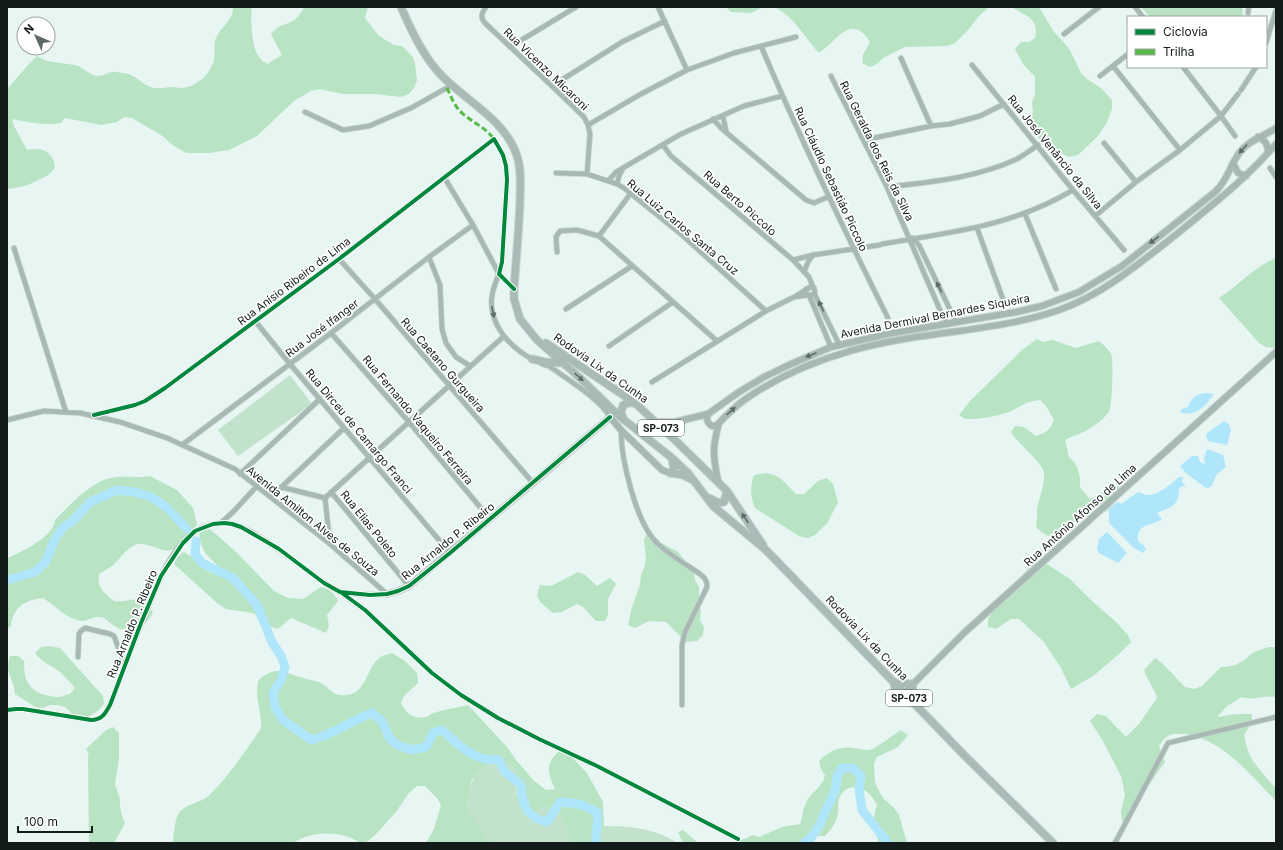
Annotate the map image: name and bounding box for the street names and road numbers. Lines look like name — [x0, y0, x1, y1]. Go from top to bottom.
street label: Rua Vicenzo Micaroni — [501, 25, 591, 113]
street label: Rua Geralda dos Reis da Silva — [837, 79, 917, 223]
street label: Rua José Venâncio da Silva — [1005, 92, 1105, 212]
street label: Rua Cláudio Sebastiáo Piccolo — [791, 105, 871, 254]
street label: Rua Berto Piccolo — [701, 168, 780, 239]
street label: Rua Luiz Carlos Santa Cruz — [624, 176, 742, 278]
street label: Rua Anísio Ribeiro de Lima — [235, 234, 353, 328]
street label: Avenida Dermival Bernardes Siqueira — [839, 291, 1031, 341]
street label: Rua José Ifanger — [283, 296, 361, 360]
street label: Rua Caetano Gurgueira — [398, 315, 488, 415]
street label: Rodovia Lix da Cunha — [551, 330, 651, 406]
street label: Rua Fernando Vaqueiro Ferreira — [360, 352, 476, 488]
street label: Rua Dirceu de Camargo Franci — [303, 366, 415, 496]
road number: SP-073 — [638, 420, 684, 436]
street label: Rua Antônio Afonso de Lima — [1021, 461, 1139, 569]
street label: Avenida Amilton Alves de Souza — [244, 463, 382, 579]
street label: Rua Elias Poleto — [338, 487, 401, 561]
street label: Rua Arnaldo P. Ribeiro — [399, 499, 498, 583]
street label: Rua Arnaldo P. Ribeiro — [104, 567, 160, 680]
street label: Rodovia Lix da Cunha — [823, 593, 911, 683]
road number: SP-073 — [886, 690, 932, 706]

